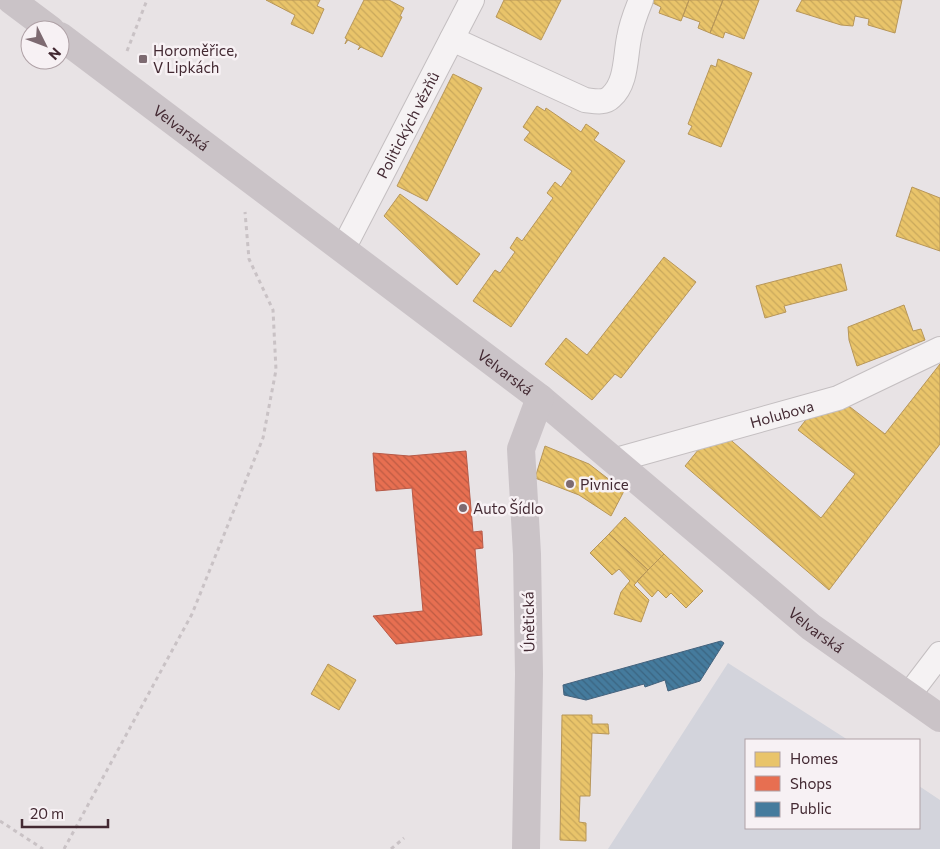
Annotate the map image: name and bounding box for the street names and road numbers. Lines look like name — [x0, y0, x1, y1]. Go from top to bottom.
street label: Politických vězňů — [372, 68, 442, 181]
street label: Velvarská — [150, 101, 213, 154]
street label: Velvarská — [474, 345, 537, 399]
street label: Holubova — [748, 396, 816, 431]
street label: Únětická — [517, 592, 538, 653]
street label: Velvarská — [785, 603, 848, 657]

